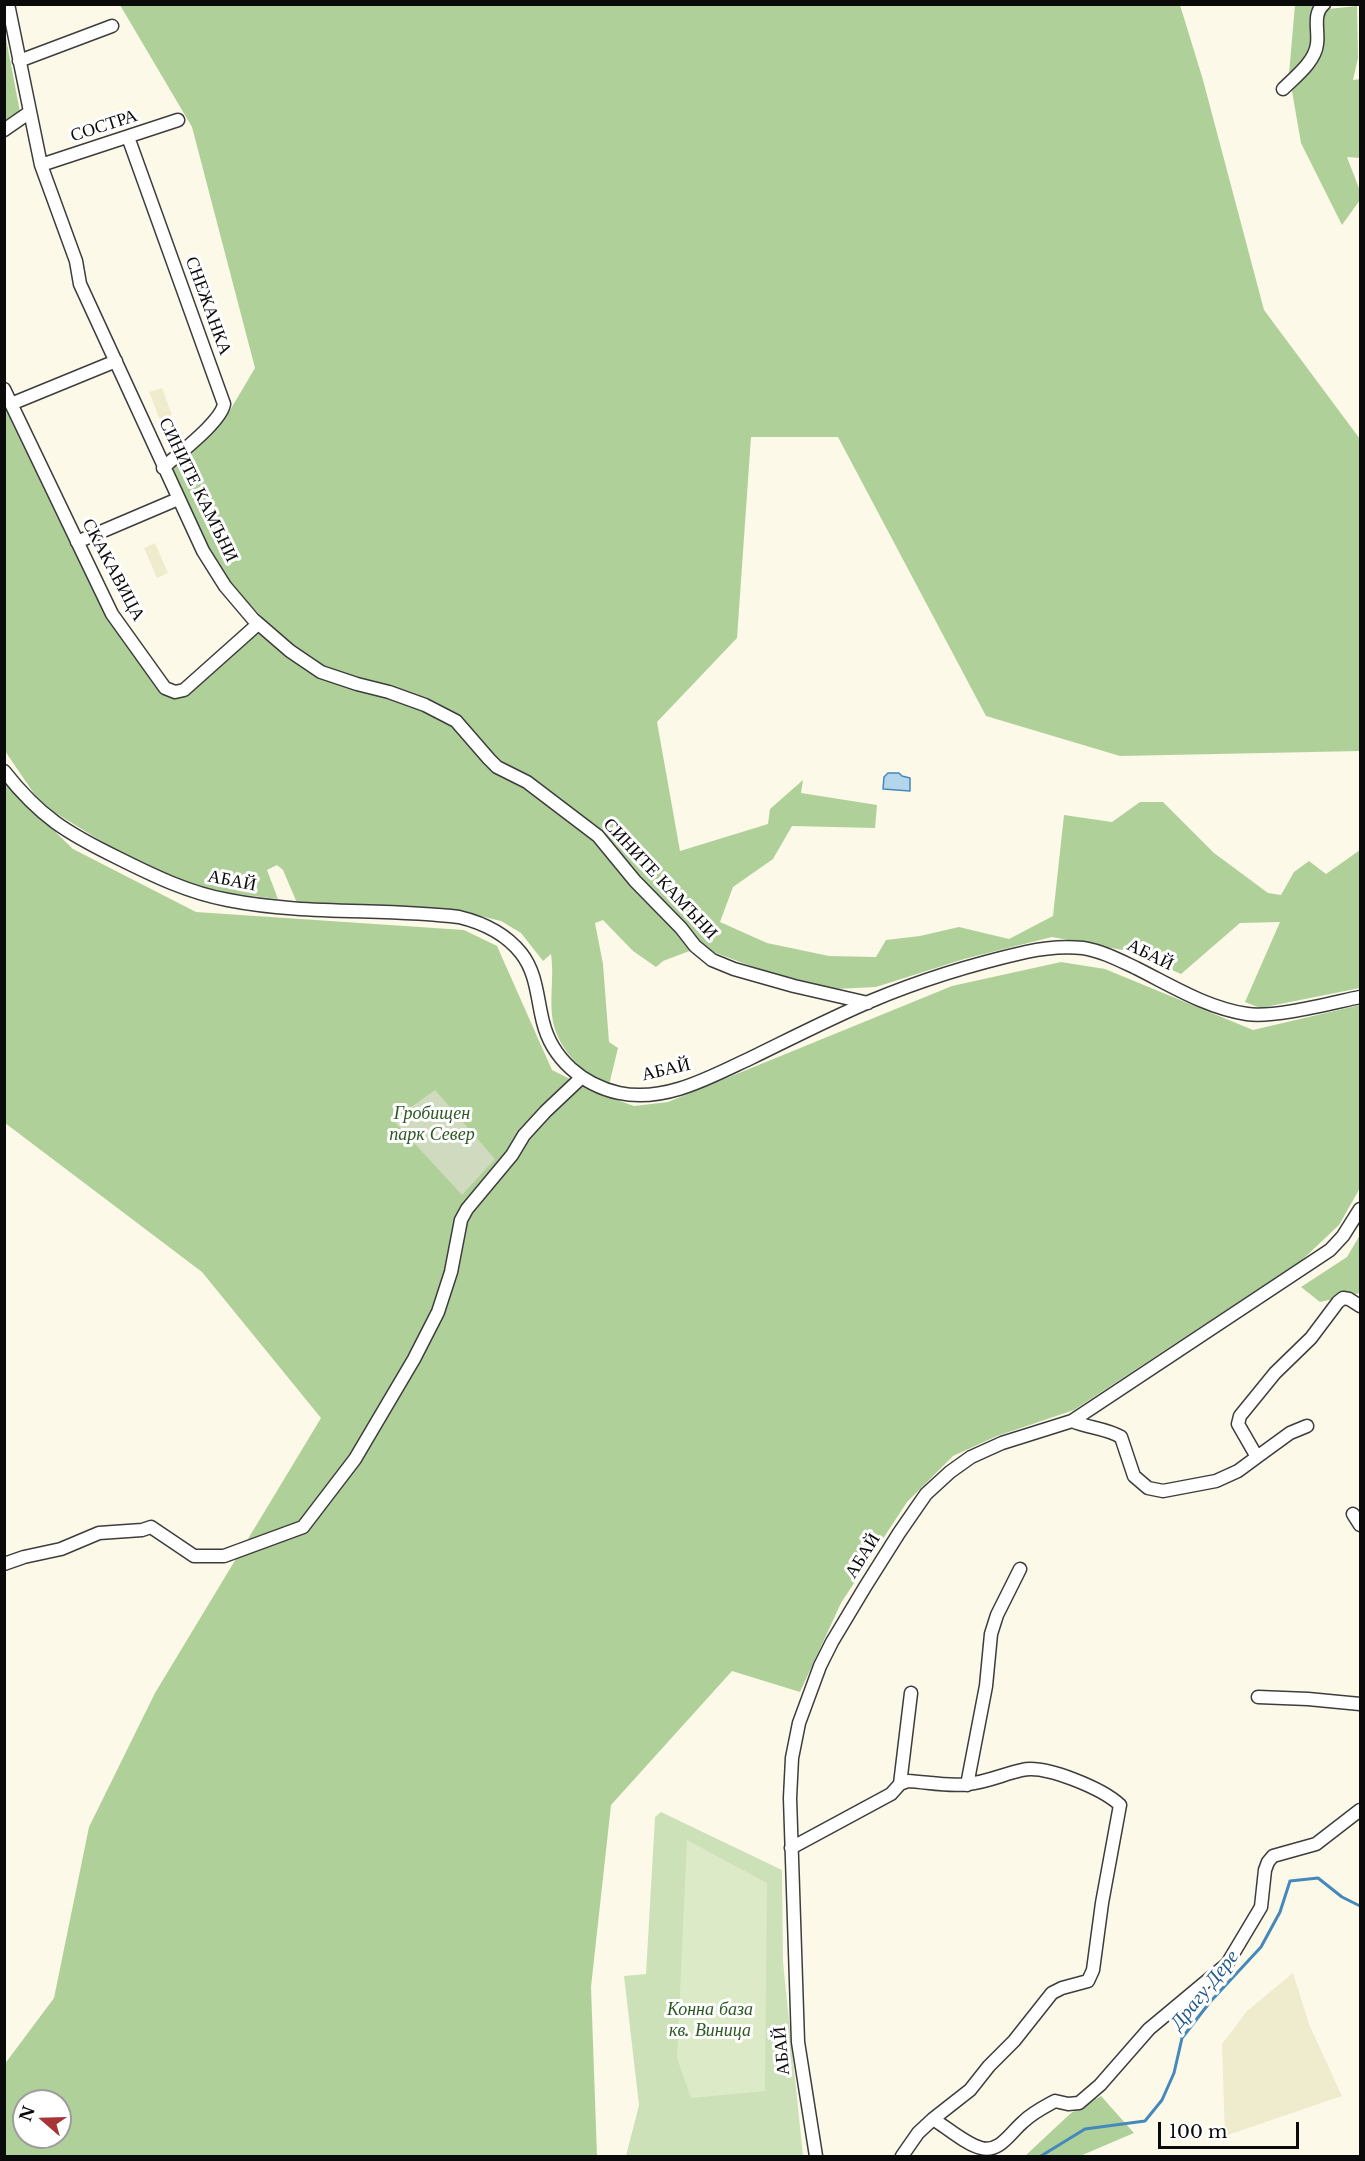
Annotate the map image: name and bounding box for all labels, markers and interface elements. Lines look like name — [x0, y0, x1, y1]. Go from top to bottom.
street label: СОСТРА — [68, 105, 140, 147]
street label: СНЕЖАНКА — [180, 254, 236, 358]
street label: СИНИТЕ КАМЪНИ — [154, 414, 242, 566]
street label: СКАКАВИЦА — [77, 515, 149, 625]
street label: СИНИТЕ КАМЪНИ — [598, 814, 722, 944]
street label: АБАЙ — [206, 866, 258, 896]
street label: АБАЙ — [1123, 935, 1177, 975]
street label: АБАЙ — [640, 1054, 692, 1086]
park label: Гробищен парк Север — [389, 1103, 475, 1146]
street label: АБАЙ — [841, 1529, 885, 1583]
water label: Драгу Дере — [1166, 1945, 1244, 2035]
park label: Конна база кв. Виница — [667, 1999, 753, 2042]
street label: АБАЙ — [769, 2026, 795, 2076]
north arrow — [12, 2089, 72, 2149]
text: N — [15, 2103, 39, 2124]
scale bar — [1161, 2110, 1302, 2148]
text: 100 m — [1169, 2121, 1227, 2143]

